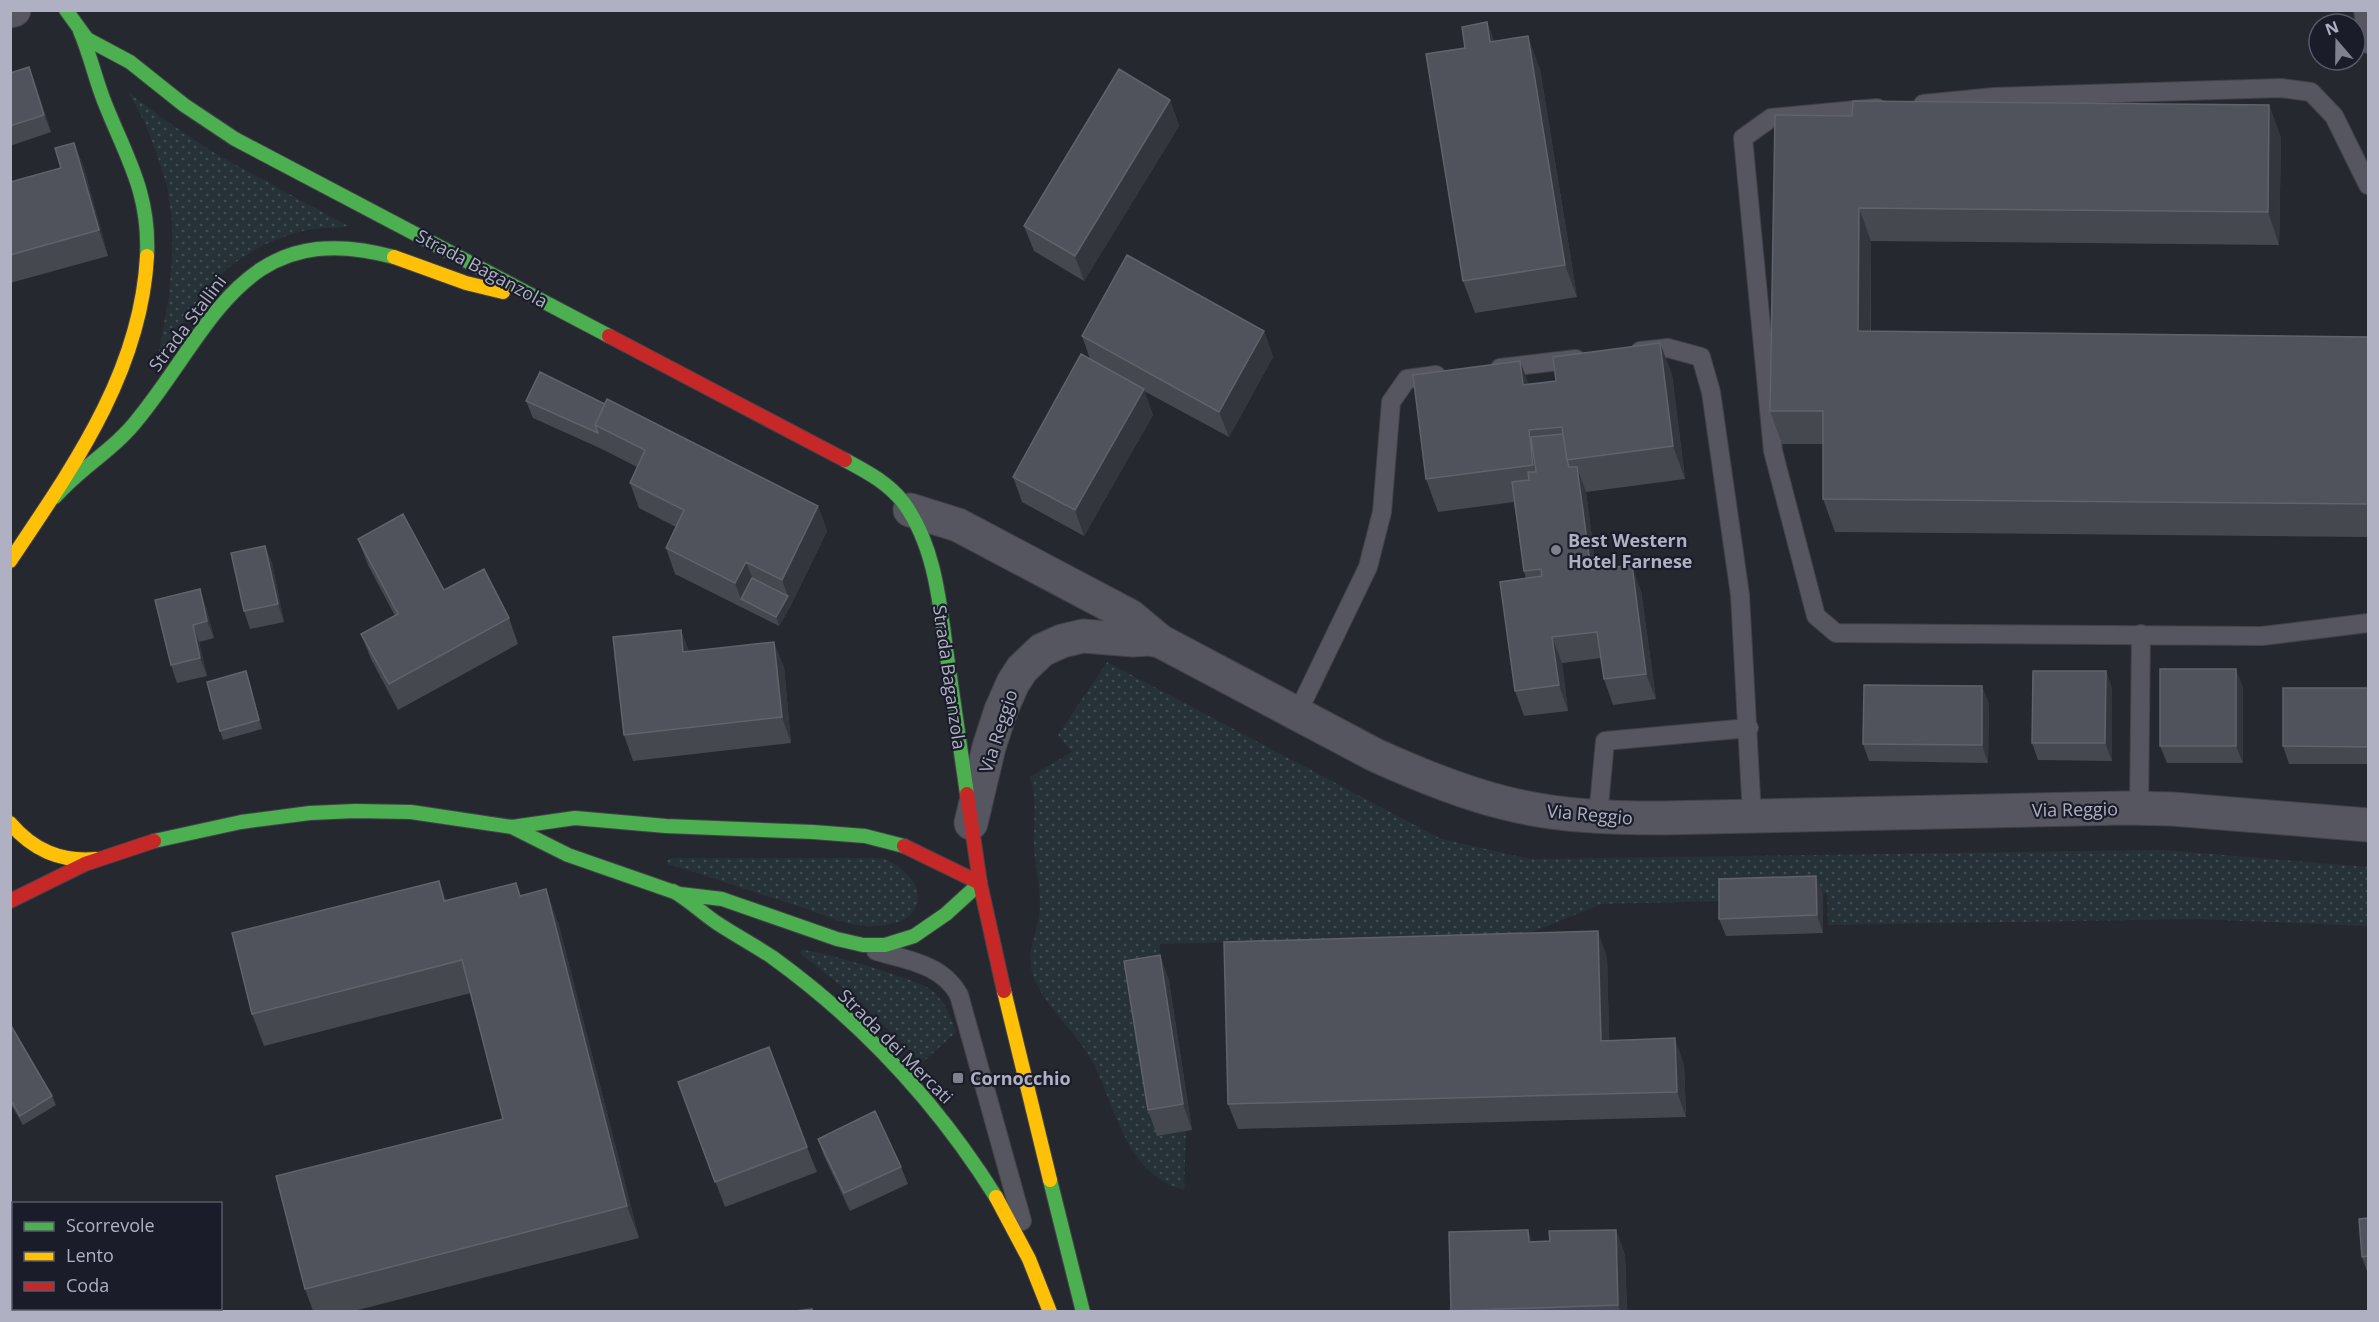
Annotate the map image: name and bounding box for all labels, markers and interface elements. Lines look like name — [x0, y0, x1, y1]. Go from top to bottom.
north arrow — [2307, 12, 2367, 72]
text: N — [2322, 15, 2342, 40]
street label: Strada Baganzola — [412, 223, 552, 313]
street label: Strada Stallini — [143, 270, 231, 376]
place label: Best Western Hotel Farnese — [1568, 528, 1693, 573]
marker: Best Western Hotel Farnese — [1549, 543, 1563, 557]
street label: Strada Baganzola — [928, 603, 972, 751]
street label: Via Reggio — [973, 686, 1023, 776]
street label: Via Reggio — [2032, 796, 2118, 822]
street label: Via Reggio — [1546, 798, 1634, 830]
street label: Strada dei Mercati — [833, 983, 959, 1109]
place label: Cornocchio — [970, 1066, 1071, 1090]
marker: Cornocchio — [951, 1071, 965, 1085]
legend — [12, 1202, 222, 1310]
text: Scorrevole — [66, 1213, 155, 1237]
text: Lento — [66, 1243, 114, 1267]
text: Coda — [66, 1273, 109, 1297]

